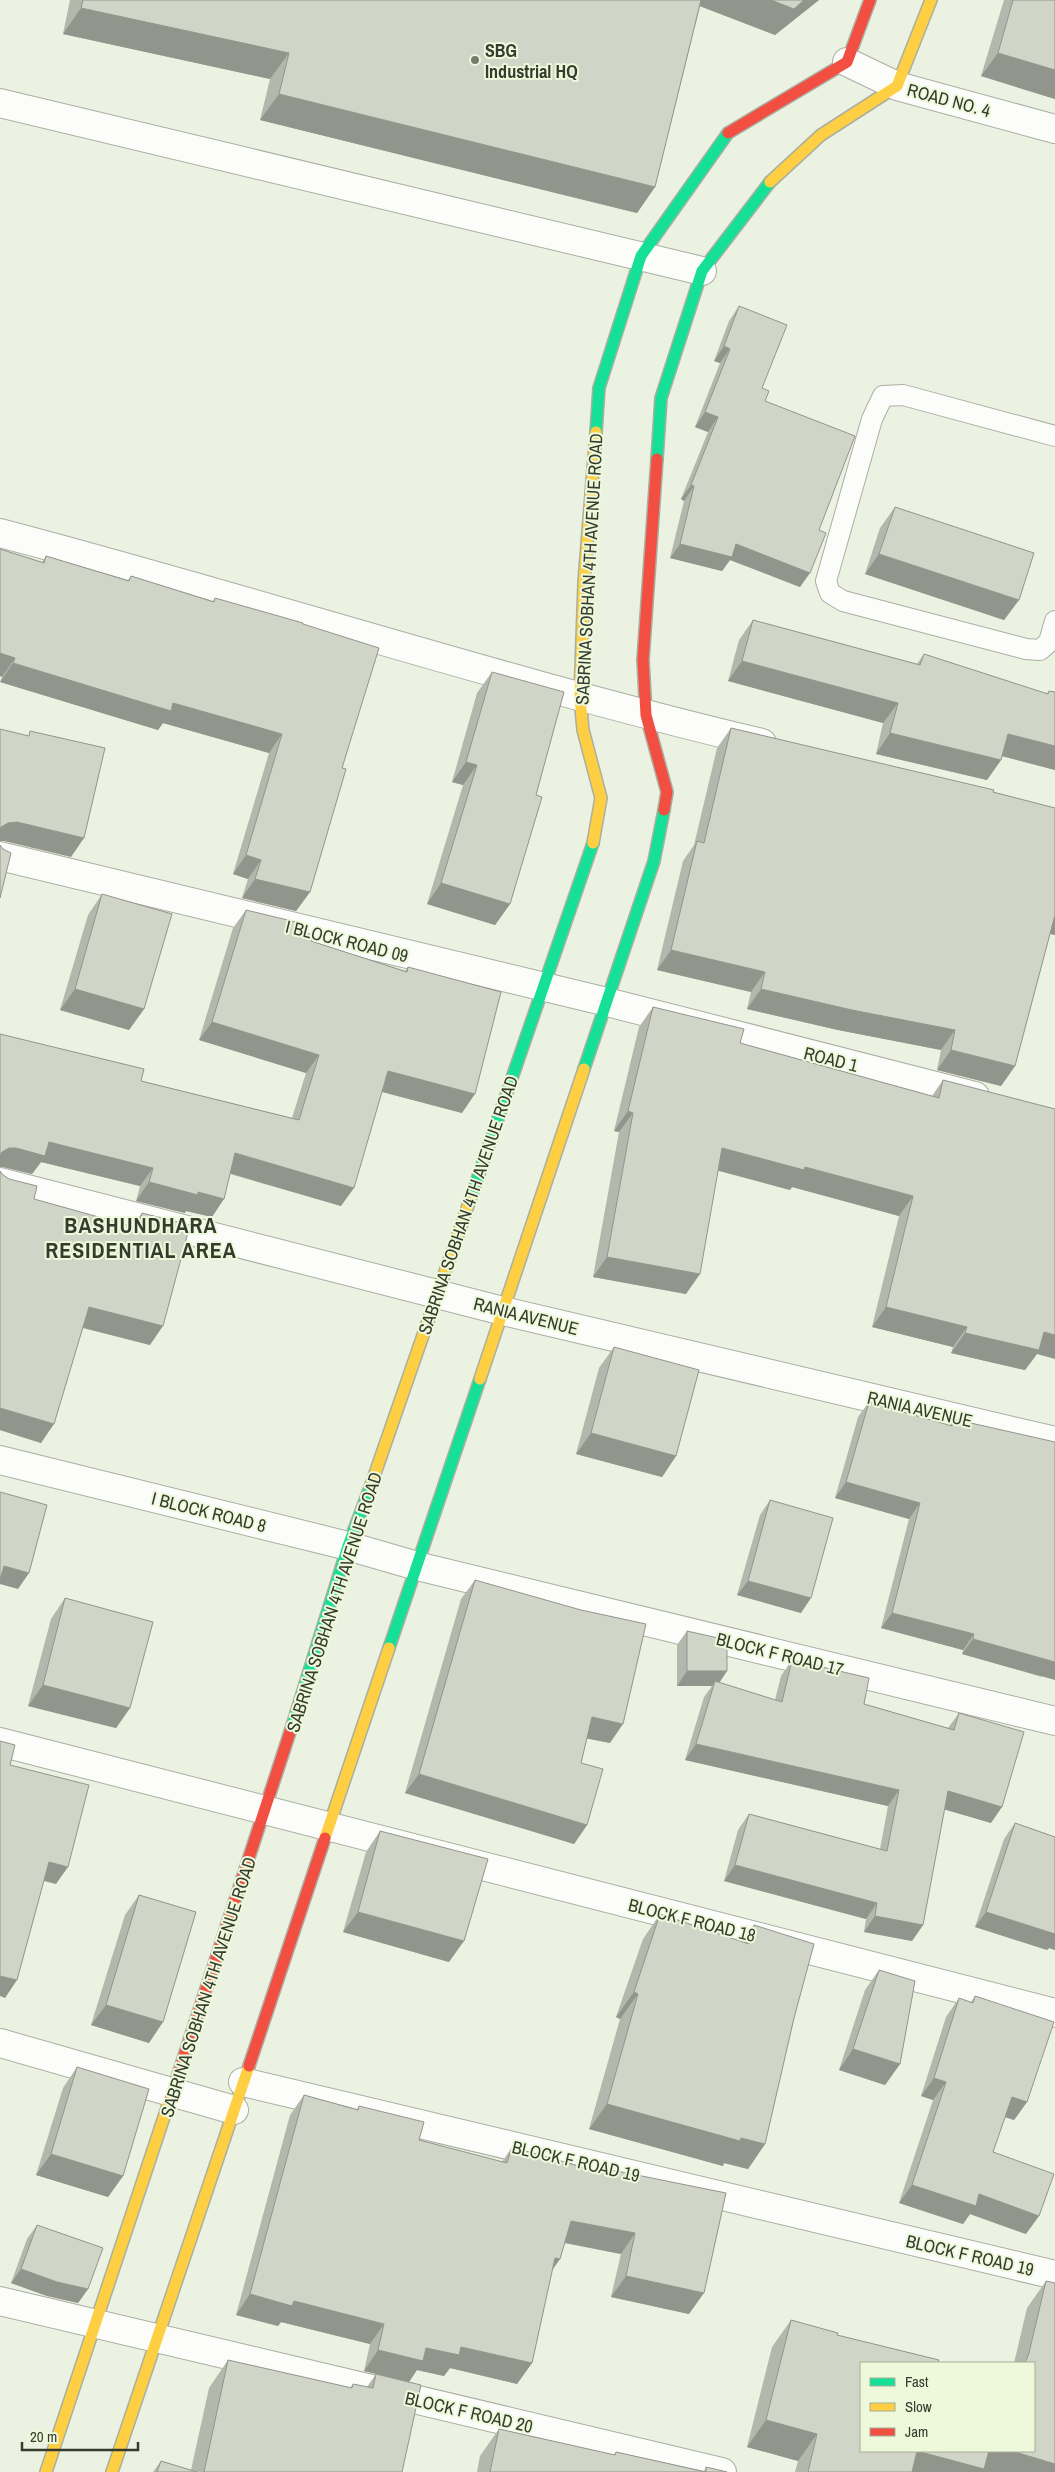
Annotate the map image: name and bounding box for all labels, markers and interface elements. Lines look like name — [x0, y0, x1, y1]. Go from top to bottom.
place label: SBG Industrial HQ — [485, 38, 578, 84]
marker: SBG Industrial HQ — [469, 54, 481, 66]
street label: ROAD NO. 4 — [905, 77, 993, 123]
street label: SABRINA SOBHAN 4TH AVENUE ROAD — [569, 432, 609, 706]
street label: I BLOCK ROAD 09 — [283, 914, 411, 968]
street label: ROAD 1 — [801, 1040, 861, 1078]
street label: SABRINA SOBHAN 4TH AVENUE ROAD — [412, 1072, 524, 1338]
district label: BASHUNDHARA RESIDENTIAL AREA — [45, 1210, 237, 1265]
street label: RANIA AVENUE — [471, 1291, 581, 1341]
street label: RANIA AVENUE — [865, 1385, 975, 1433]
street label: SABRINA SOBHAN 4TH AVENUE ROAD — [280, 1469, 388, 1735]
street label: I BLOCK ROAD 8 — [149, 1486, 269, 1538]
street label: BLOCK F ROAD 17 — [714, 1626, 846, 1682]
street label: SABRINA SOBHAN 4TH AVENUE ROAD — [154, 1854, 262, 2120]
street label: BLOCK F ROAD 18 — [626, 1892, 758, 1948]
street label: BLOCK F ROAD 19 — [510, 2134, 642, 2188]
street label: BLOCK F ROAD 19 — [904, 2228, 1036, 2282]
legend — [860, 2362, 1035, 2452]
text: Fast — [905, 2371, 929, 2392]
street label: BLOCK F ROAD 20 — [403, 2385, 535, 2439]
text: Slow — [905, 2396, 932, 2417]
scale bar — [22, 2420, 139, 2452]
text: Jam — [905, 2421, 928, 2442]
text: 20 m — [30, 2426, 57, 2447]

